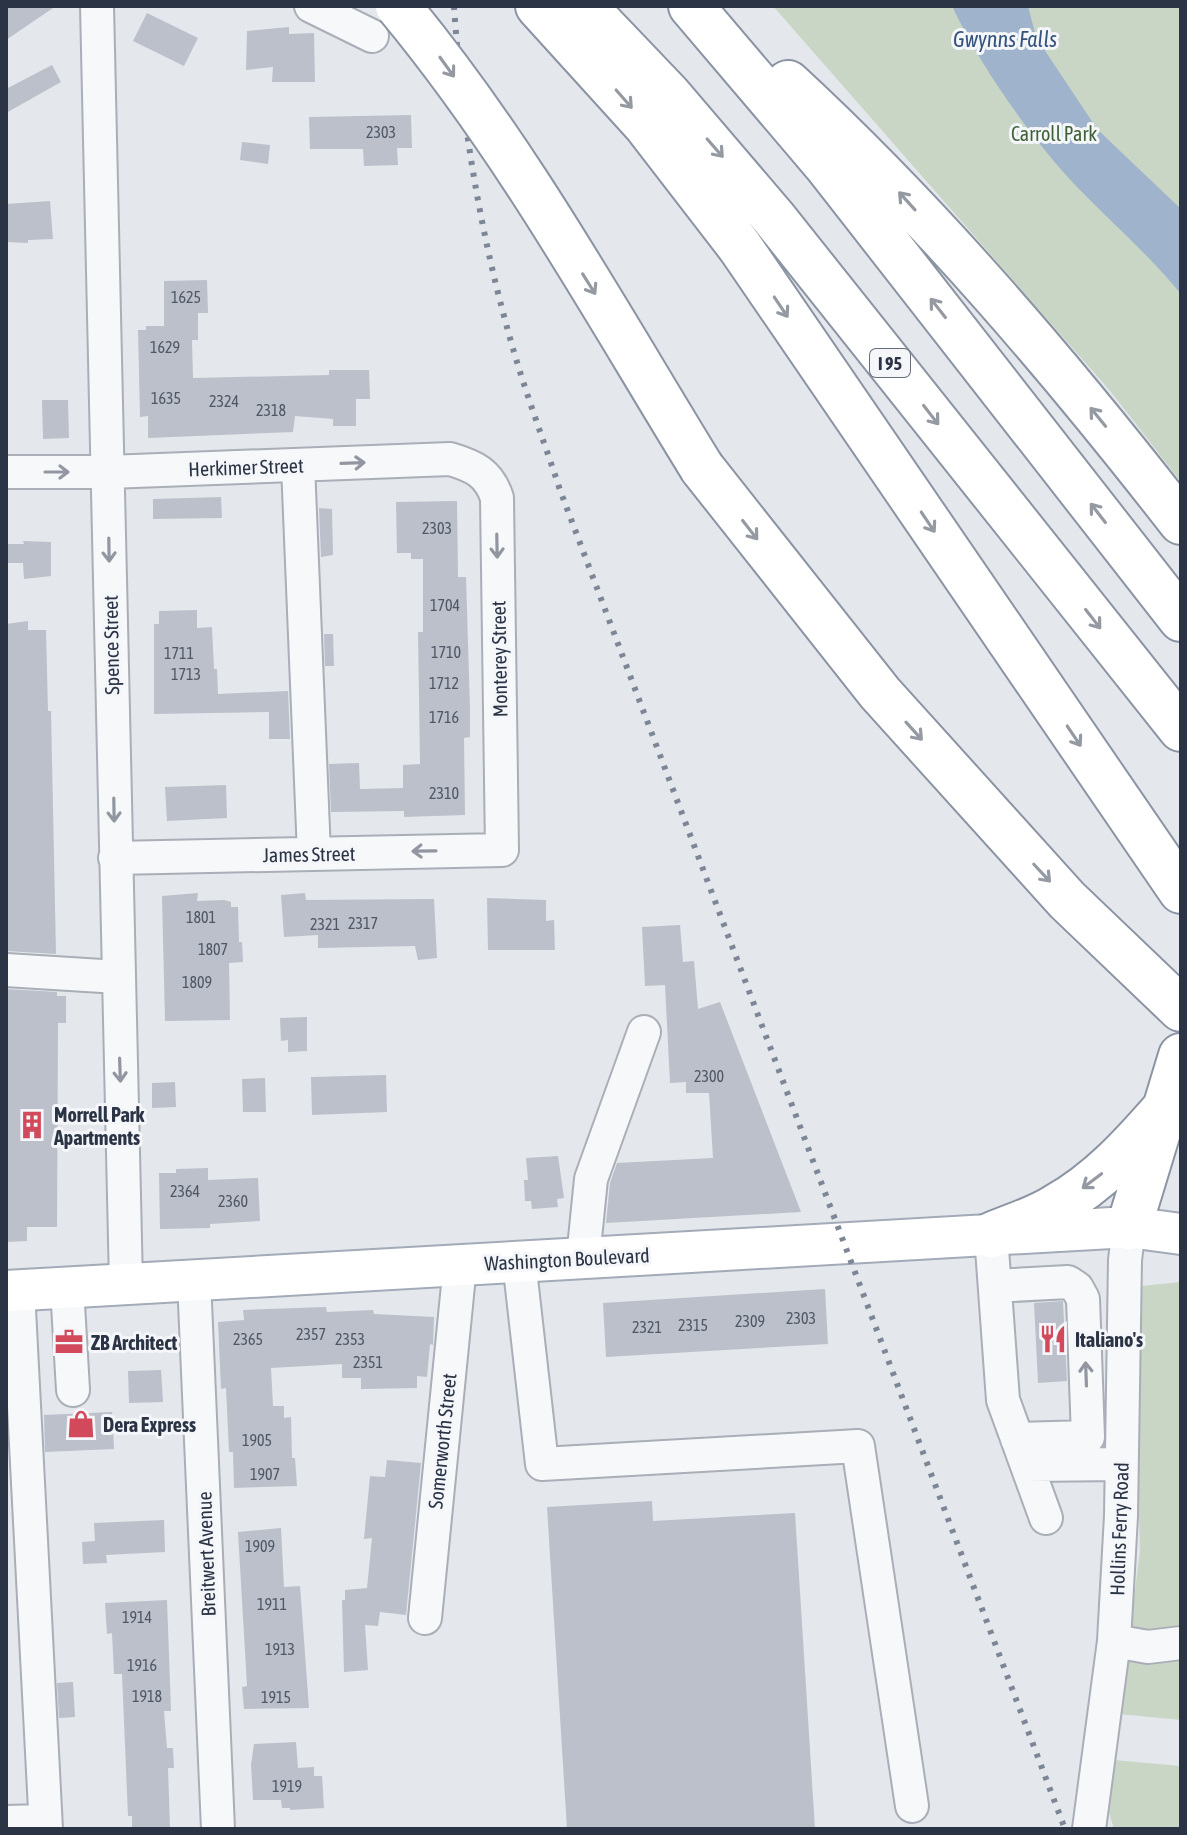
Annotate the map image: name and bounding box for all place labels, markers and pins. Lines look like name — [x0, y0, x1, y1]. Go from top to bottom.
place label: Morrell Park Apartments — [53, 1103, 145, 1149]
building icon: Morrell Park Apartments — [17, 1110, 47, 1140]
restaurant icon: Italiano's — [1038, 1324, 1068, 1354]
office icon: ZB Architect — [54, 1327, 84, 1357]
place label: Italiano's — [1075, 1328, 1143, 1351]
place label: ZB Architect — [91, 1331, 178, 1354]
shop icon: Dera Express — [66, 1409, 96, 1439]
place label: Dera Express — [103, 1413, 196, 1436]

